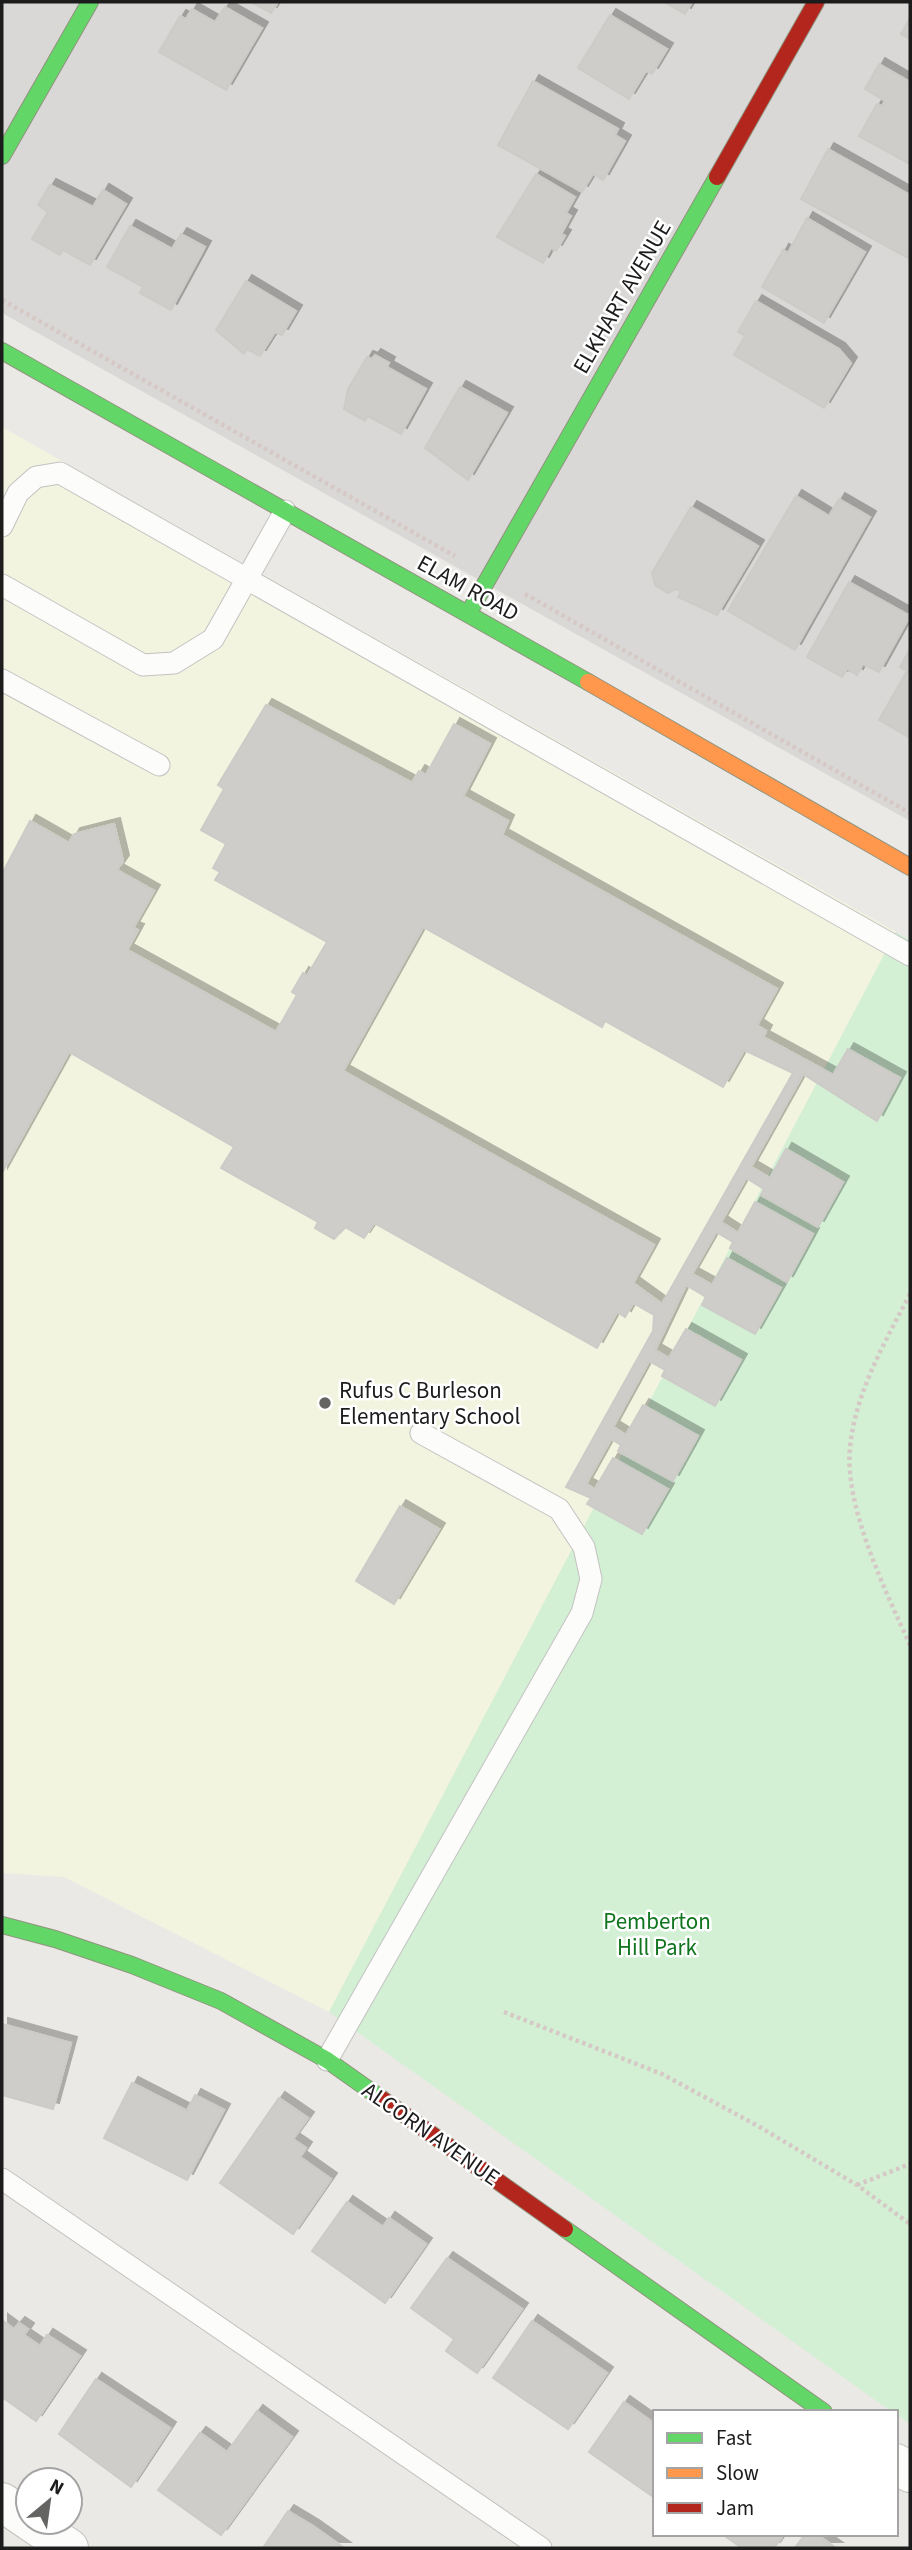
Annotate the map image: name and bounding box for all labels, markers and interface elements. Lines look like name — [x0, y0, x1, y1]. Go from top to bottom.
street label: ELKHART AVENUE — [565, 214, 679, 380]
street label: ELAM ROAD — [411, 546, 525, 630]
place label: Rufus C Burleson Elementary School — [339, 1374, 520, 1433]
marker: Rufus C Burleson Elementary School — [317, 1395, 333, 1411]
park label: Pemberton Hill Park — [603, 1905, 711, 1964]
street label: ALCORN AVENUE — [355, 2074, 507, 2194]
legend — [653, 2410, 898, 2536]
text: Fast — [716, 2423, 752, 2453]
text: Slow — [716, 2458, 759, 2488]
north arrow — [14, 2466, 84, 2536]
text: N — [44, 2473, 69, 2502]
text: Jam — [716, 2493, 754, 2523]

